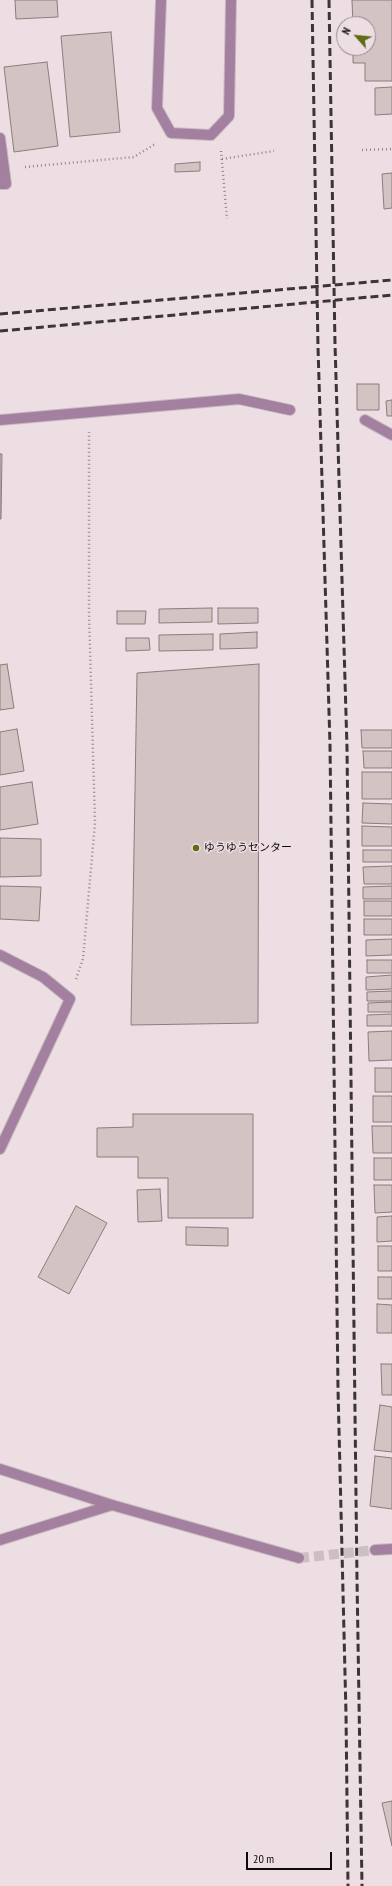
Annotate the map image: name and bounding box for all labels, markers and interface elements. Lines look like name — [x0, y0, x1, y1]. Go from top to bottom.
north arrow — [336, 16, 376, 56]
text: N — [339, 25, 354, 37]
place label: ゆうゆうセンター — [204, 841, 292, 855]
marker: ゆうゆうセンター — [191, 843, 201, 853]
scale bar — [248, 1844, 334, 1870]
text: 20 m — [253, 1851, 274, 1866]

